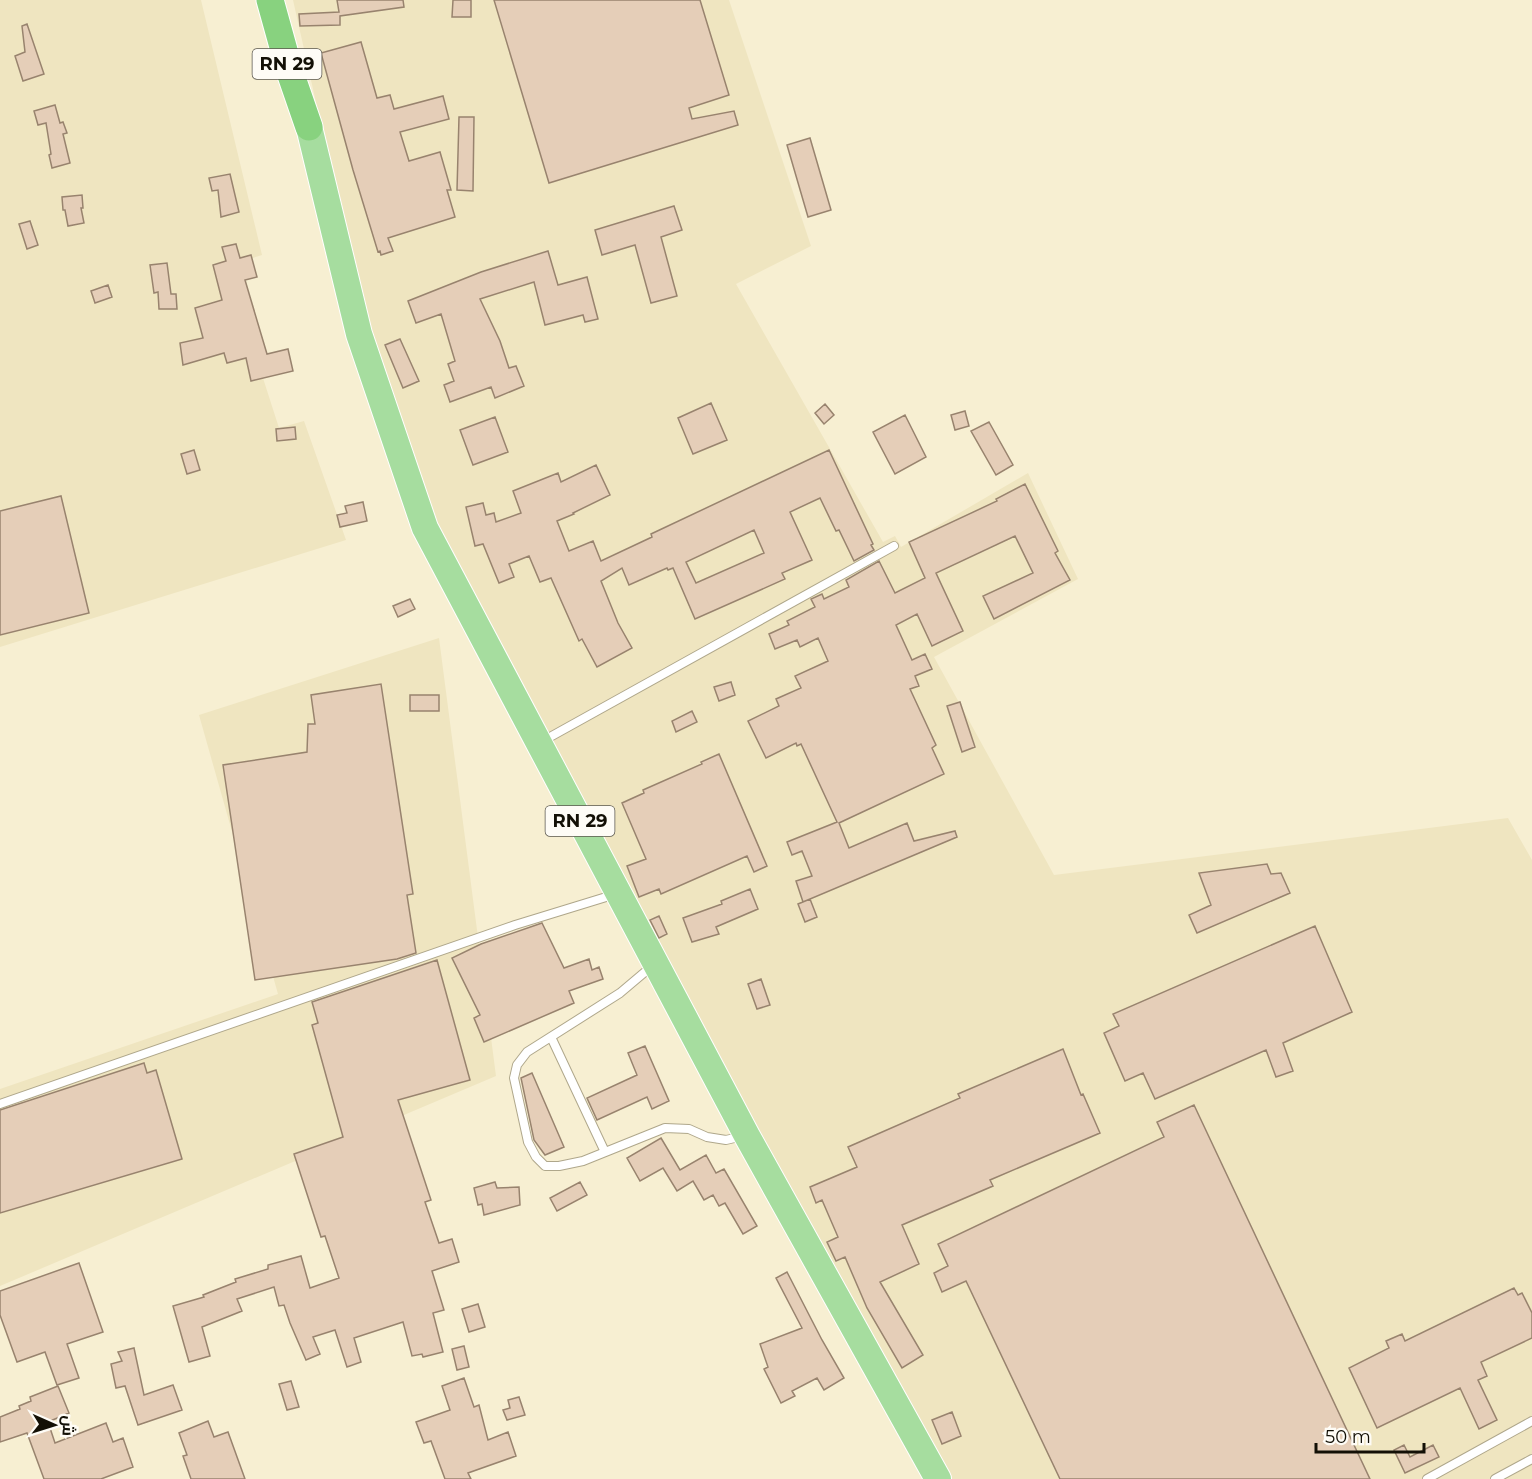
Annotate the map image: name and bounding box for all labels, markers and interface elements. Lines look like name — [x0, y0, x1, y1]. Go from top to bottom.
road number: RN 29 — [252, 49, 322, 79]
road number: RN 29 — [546, 806, 614, 836]
north arrow — [24, 1395, 84, 1455]
text: ش — [58, 1415, 79, 1437]
scale bar — [1316, 1416, 1424, 1454]
text: 50 m — [1325, 1426, 1371, 1448]

